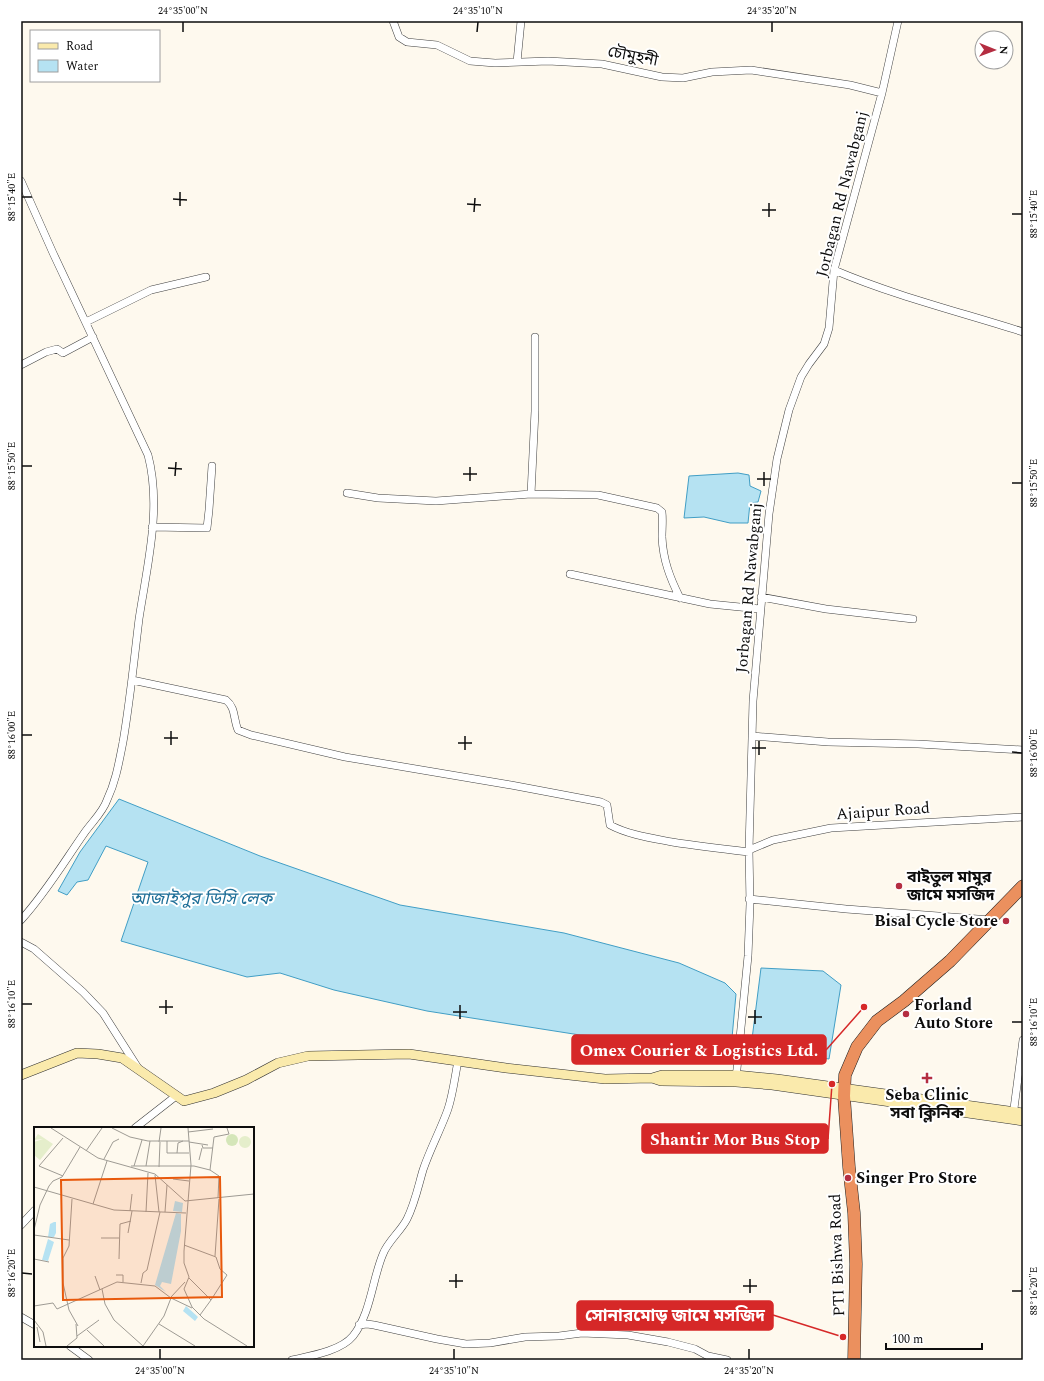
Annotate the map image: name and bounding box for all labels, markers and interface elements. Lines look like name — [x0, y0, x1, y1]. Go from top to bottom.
text: 24°35'00"N — [158, 3, 208, 19]
text: 24°35'10"N — [453, 3, 503, 19]
text: 24°35'20"N — [747, 3, 797, 19]
legend — [30, 30, 160, 82]
north arrow — [974, 30, 1014, 70]
text: Road — [66, 37, 93, 56]
street label: চৌমুহনী — [606, 39, 661, 73]
text: N — [995, 46, 1012, 55]
text: Water — [66, 57, 98, 76]
street label: Jorbagan Rd Nawabganj — [810, 108, 874, 280]
text: 88°15'40"E — [4, 173, 20, 221]
text: 88°15'40"E — [1026, 190, 1042, 238]
text: 88°15'50"E — [4, 442, 20, 490]
text: 88°15'50"E — [1026, 459, 1042, 507]
street label: Jorbagan Rd Nawabganj — [730, 502, 768, 674]
text: 88°16'00"E — [4, 711, 20, 759]
text: 88°16'00"E — [1026, 729, 1042, 777]
street label: Ajaipur Road — [835, 796, 931, 826]
place label: বাইতুল মামুর জামে মসজিদ — [906, 865, 996, 907]
marker: বাইতুল মামুর জামে মসজিদ — [894, 881, 904, 891]
water label: আজাইপুর ডিসি লেক — [130, 886, 275, 912]
place label: Bisal Cycle Store — [874, 909, 998, 933]
marker: Bisal Cycle Store — [1001, 916, 1011, 926]
text: 88°16'10"E — [4, 980, 20, 1028]
place label: Forland Auto Store — [914, 993, 993, 1035]
text: 88°16'10"E — [1026, 998, 1042, 1046]
marker: Forland Auto Store — [901, 1009, 911, 1019]
callout: Omex Courier & Logistics Ltd. — [572, 1035, 826, 1064]
text: Omex Courier & Logistics Ltd. — [580, 1038, 818, 1064]
marker: Seba Clinic সবা ক্লিনিক — [921, 1072, 933, 1084]
place label: Seba Clinic সবা ক্লিনিক — [885, 1083, 969, 1125]
callout: Shantir Mor Bus Stop — [642, 1124, 828, 1153]
inset map — [34, 1127, 254, 1347]
text: Shantir Mor Bus Stop — [650, 1127, 820, 1153]
place label: Singer Pro Store — [856, 1166, 977, 1190]
marker: Singer Pro Store — [843, 1173, 853, 1183]
street label: PTI Bishwa Road — [823, 1193, 851, 1317]
text: 88°16'20"E — [4, 1249, 20, 1297]
text: 88°16'20"E — [1026, 1267, 1042, 1315]
callout: সোনারমোড় জামে মসজিদ — [577, 1301, 773, 1330]
text: সোনারমোড় জামে মসজিদ — [585, 1303, 765, 1329]
scale bar — [886, 1325, 982, 1351]
text: 100 m — [892, 1330, 923, 1349]
text: 24°35'00"N — [135, 1363, 185, 1379]
text: 24°35'10"N — [429, 1363, 479, 1379]
text: 24°35'20"N — [724, 1363, 774, 1379]

